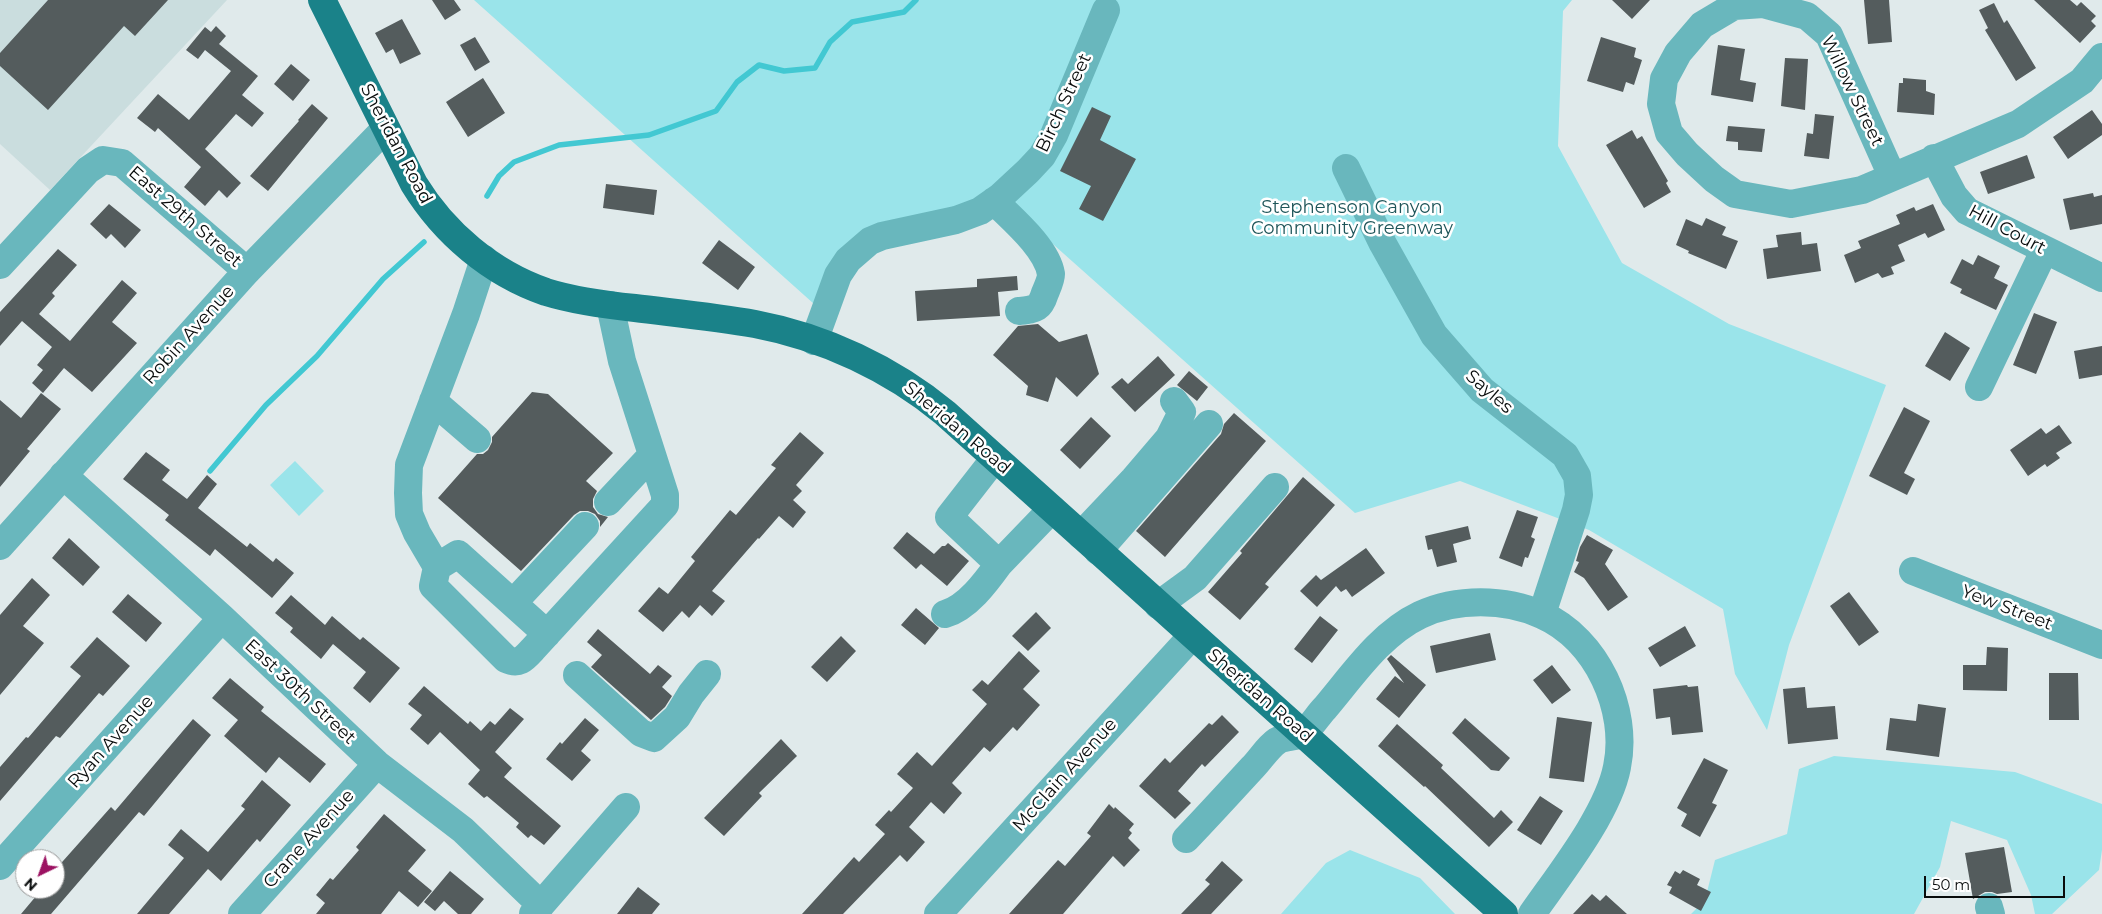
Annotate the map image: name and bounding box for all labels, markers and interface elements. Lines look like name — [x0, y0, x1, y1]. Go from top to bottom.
street label: Willow Street — [1816, 32, 1888, 150]
street label: Birch Street — [1032, 50, 1096, 156]
street label: Sheridan Road — [355, 80, 437, 208]
street label: East 29th Street — [124, 162, 246, 272]
park label: Stephenson Canyon Community Greenway — [1251, 197, 1453, 240]
street label: Hill Court — [1965, 201, 2049, 259]
street label: Robin Avenue — [139, 281, 239, 389]
street label: Sayles — [1461, 366, 1517, 418]
street label: Sheridan Road — [899, 377, 1015, 479]
street label: Yew Street — [1958, 581, 2056, 635]
street label: East 30th Street — [240, 635, 360, 749]
street label: Sheridan Road — [1203, 644, 1317, 748]
street label: Ryan Avenue — [64, 691, 158, 793]
street label: McClain Avenue — [1008, 714, 1122, 836]
street label: Crane Avenue — [259, 785, 359, 893]
north arrow — [15, 849, 65, 899]
scale bar — [1927, 866, 2068, 898]
text: N — [20, 874, 41, 895]
text: 50 m — [1932, 875, 1970, 894]

